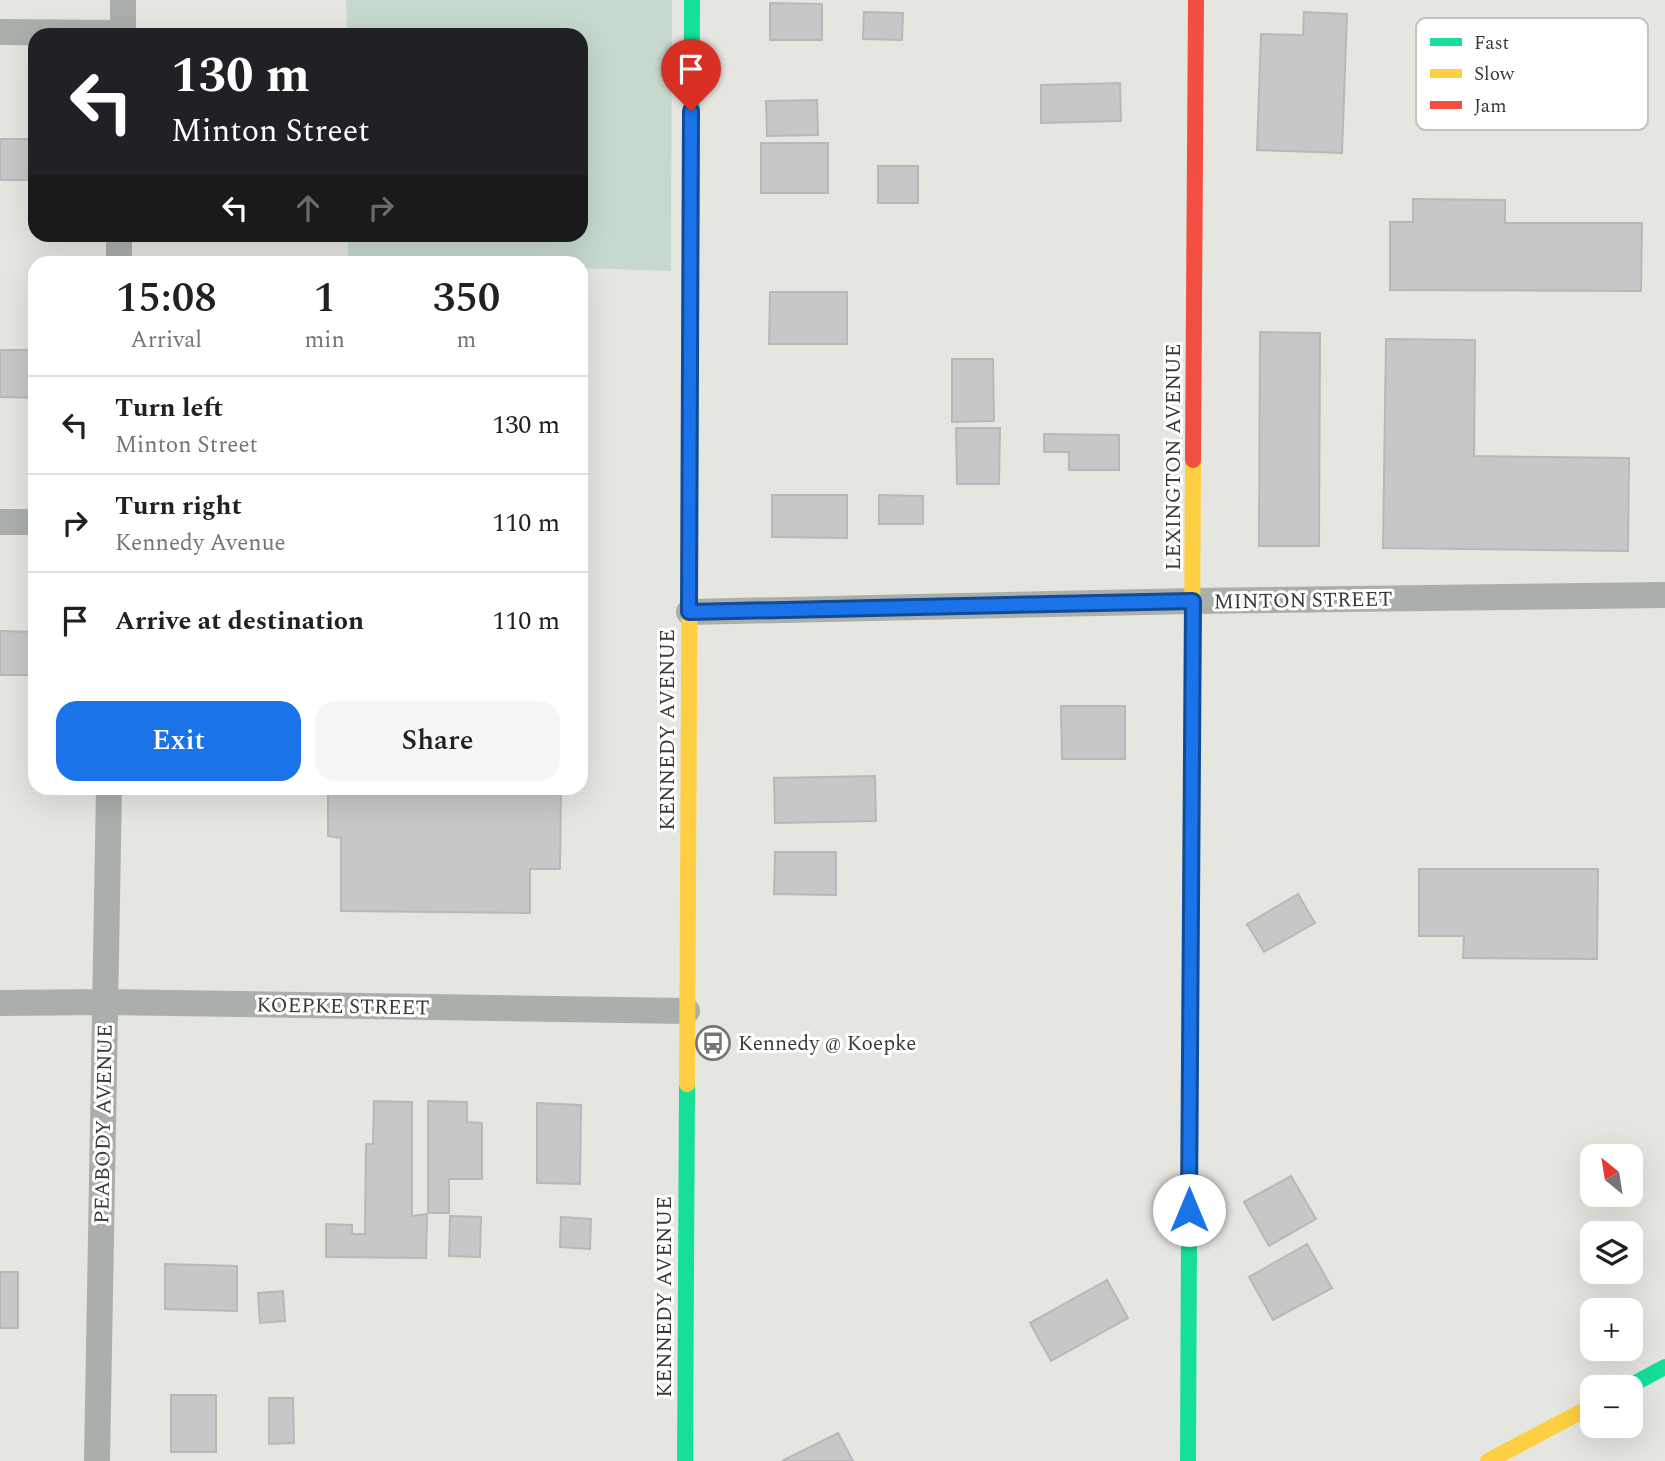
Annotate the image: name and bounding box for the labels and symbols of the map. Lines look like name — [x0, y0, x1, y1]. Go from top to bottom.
legend — [1416, 18, 1648, 130]
text: Fast — [1474, 29, 1510, 58]
pin — [661, 39, 721, 111]
text: Slow — [1474, 60, 1515, 89]
text: Jam — [1474, 92, 1506, 121]
street label: LEXINGTON AVENUE — [1158, 344, 1190, 570]
street label: MINTON STREET — [1213, 583, 1393, 619]
street label: KENNEDY AVENUE — [652, 629, 684, 831]
street label: KOEPKE STREET — [256, 989, 430, 1025]
street label: PEABODY AVENUE — [86, 1024, 122, 1224]
bus stop icon: Kennedy @ Koepke — [694, 1024, 732, 1062]
place label: Kennedy @ Koepke — [738, 1028, 917, 1060]
north arrow — [1580, 1144, 1643, 1208]
position arrow — [1152, 1173, 1226, 1247]
street label: KENNEDY AVENUE — [649, 1196, 681, 1398]

